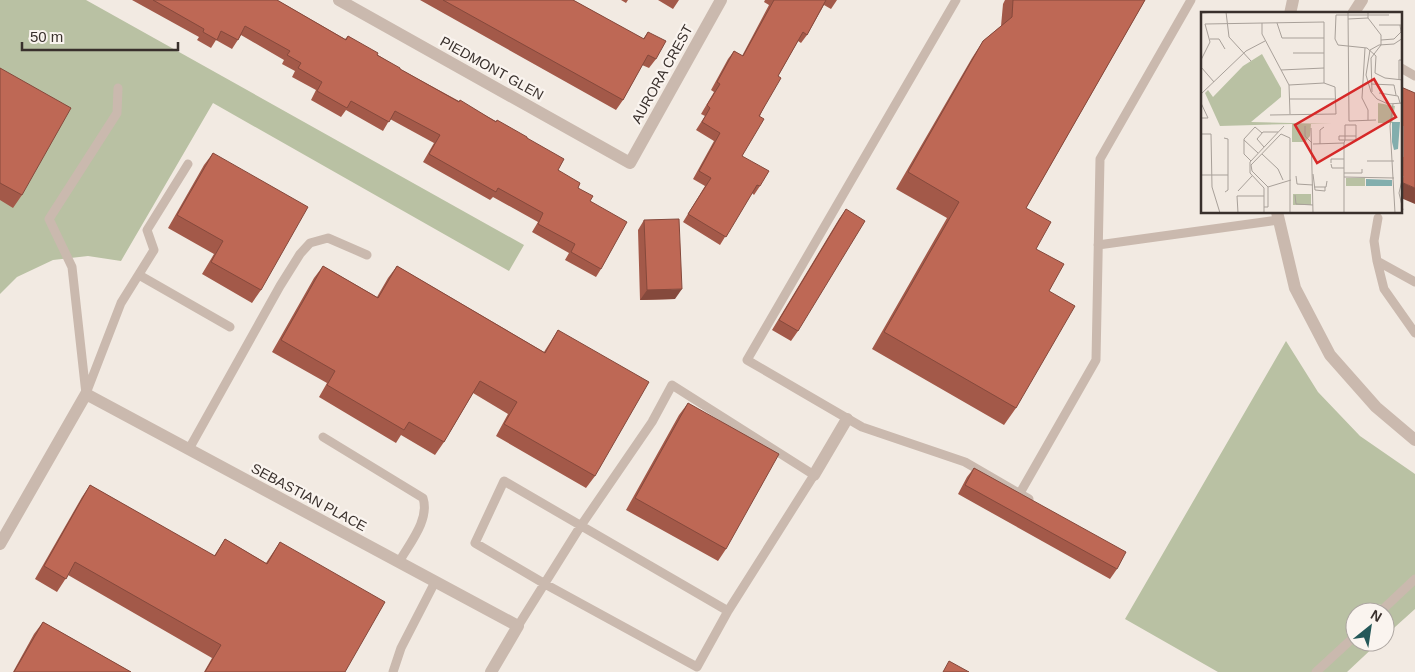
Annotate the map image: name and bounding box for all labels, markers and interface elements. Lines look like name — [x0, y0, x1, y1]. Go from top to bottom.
inset map — [1201, 12, 1402, 214]
scale bar — [22, 20, 179, 52]
street label: AURORA CREST — [628, 21, 696, 126]
text: 50 m — [30, 28, 63, 45]
street label: PIEDMONT GLEN — [438, 33, 546, 103]
street label: SEBASTIAN PLACE — [249, 460, 369, 534]
north arrow — [1345, 602, 1395, 652]
text: N — [1368, 606, 1385, 625]

